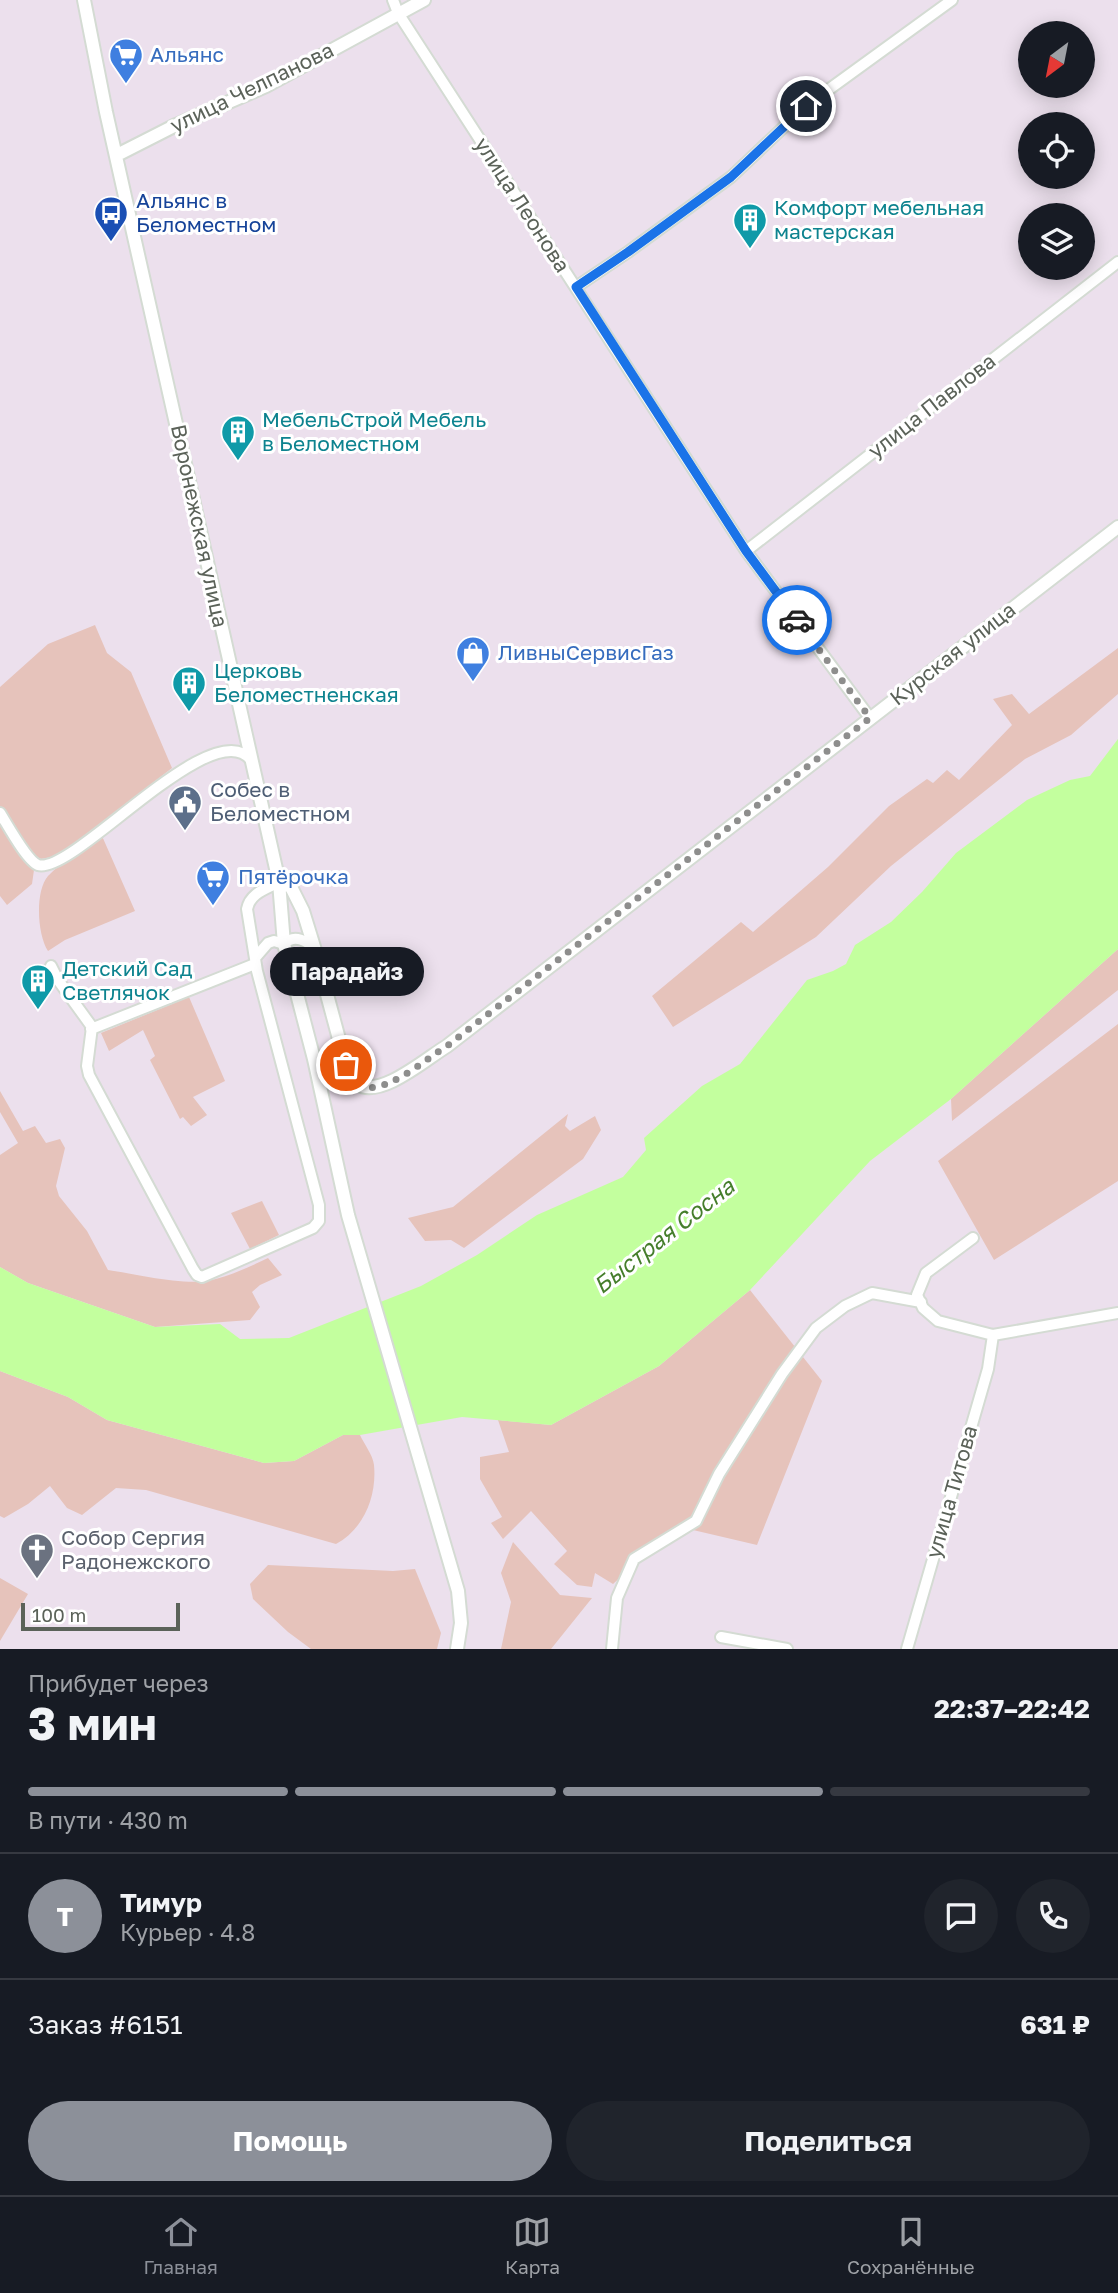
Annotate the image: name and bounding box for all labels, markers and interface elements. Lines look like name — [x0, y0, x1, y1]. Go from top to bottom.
north arrow — [1018, 21, 1096, 98]
map controls — [1018, 21, 1095, 280]
supermarket icon: Альянс — [107, 36, 145, 85]
street label: улица Челпанова — [166, 36, 338, 138]
place label: Альянс — [150, 41, 224, 67]
pin — [776, 76, 836, 136]
icon: home — [787, 87, 825, 125]
button: locate — [1018, 112, 1095, 189]
street label: улица Леонова — [470, 132, 576, 277]
place label: Альянс в Беломестном — [136, 187, 276, 237]
bus stop icon: Альянс в Беломестном — [92, 194, 130, 243]
place label: Комфорт мебельная мастерская — [774, 194, 984, 244]
building icon: Комфорт мебельная мастерская — [731, 201, 769, 250]
button: layers — [1018, 203, 1095, 280]
street label: улица Павлова — [862, 347, 1000, 463]
place label: МебельСтрой Мебель в Беломестном — [262, 406, 486, 456]
building icon: МебельСтрой Мебель в Беломестном — [219, 413, 257, 462]
street label: Воронежская улица — [166, 422, 234, 630]
courier — [762, 585, 832, 655]
street label: Курская улица — [884, 596, 1020, 710]
icon: car — [778, 601, 816, 639]
shop icon: ЛивныСервисГаз — [454, 634, 492, 683]
place label: ЛивныСервисГаз — [498, 639, 674, 665]
place label: Церковь Беломестненская — [214, 657, 399, 707]
building icon: Церковь Беломестненская — [170, 664, 208, 713]
place label: Собес в Беломестном — [210, 776, 350, 826]
public building icon: Собес в Беломестном — [166, 783, 204, 832]
supermarket icon: Пятёрочка — [194, 858, 232, 907]
place label: Пятёрочка — [238, 863, 349, 889]
callout: Парадайз — [269, 946, 423, 995]
place label: Детский Сад Светлячок — [62, 955, 193, 1005]
text: Парадайз — [291, 957, 403, 985]
building icon: Детский Сад Светлячок — [19, 962, 57, 1011]
pin — [316, 1035, 376, 1095]
icon: bag — [327, 1046, 365, 1084]
water label: Быстрая Сосна — [587, 1171, 740, 1299]
street label: улица Титова — [920, 1422, 982, 1561]
place label: Собор Сергия Радонежского — [61, 1524, 211, 1574]
church icon: Собор Сергия Радонежского — [18, 1531, 56, 1580]
scale bar — [21, 1600, 180, 1632]
text: 100 m — [32, 1603, 86, 1626]
text: Прибудет через — [28, 1669, 209, 1697]
text: 22:37–22:42 — [934, 1693, 1090, 1724]
text: 3 мин — [28, 1695, 157, 1750]
text: В пути · 430 m — [28, 1806, 188, 1834]
button: chat — [924, 1879, 998, 1953]
button: phone — [1016, 1879, 1090, 1953]
text: Тимур — [120, 1887, 202, 1918]
text: Т — [57, 1901, 73, 1932]
text: Курьер · 4.8 — [120, 1918, 255, 1946]
text: Заказ #6151 — [28, 2009, 183, 2040]
text: 631 ₽ — [1020, 2009, 1090, 2040]
button: Помощь — [28, 2101, 552, 2181]
button: Поделиться — [566, 2101, 1090, 2181]
tab: Главная — [144, 2213, 218, 2278]
tab: Карта — [505, 2213, 560, 2278]
tab: Сохранённые — [847, 2213, 974, 2278]

